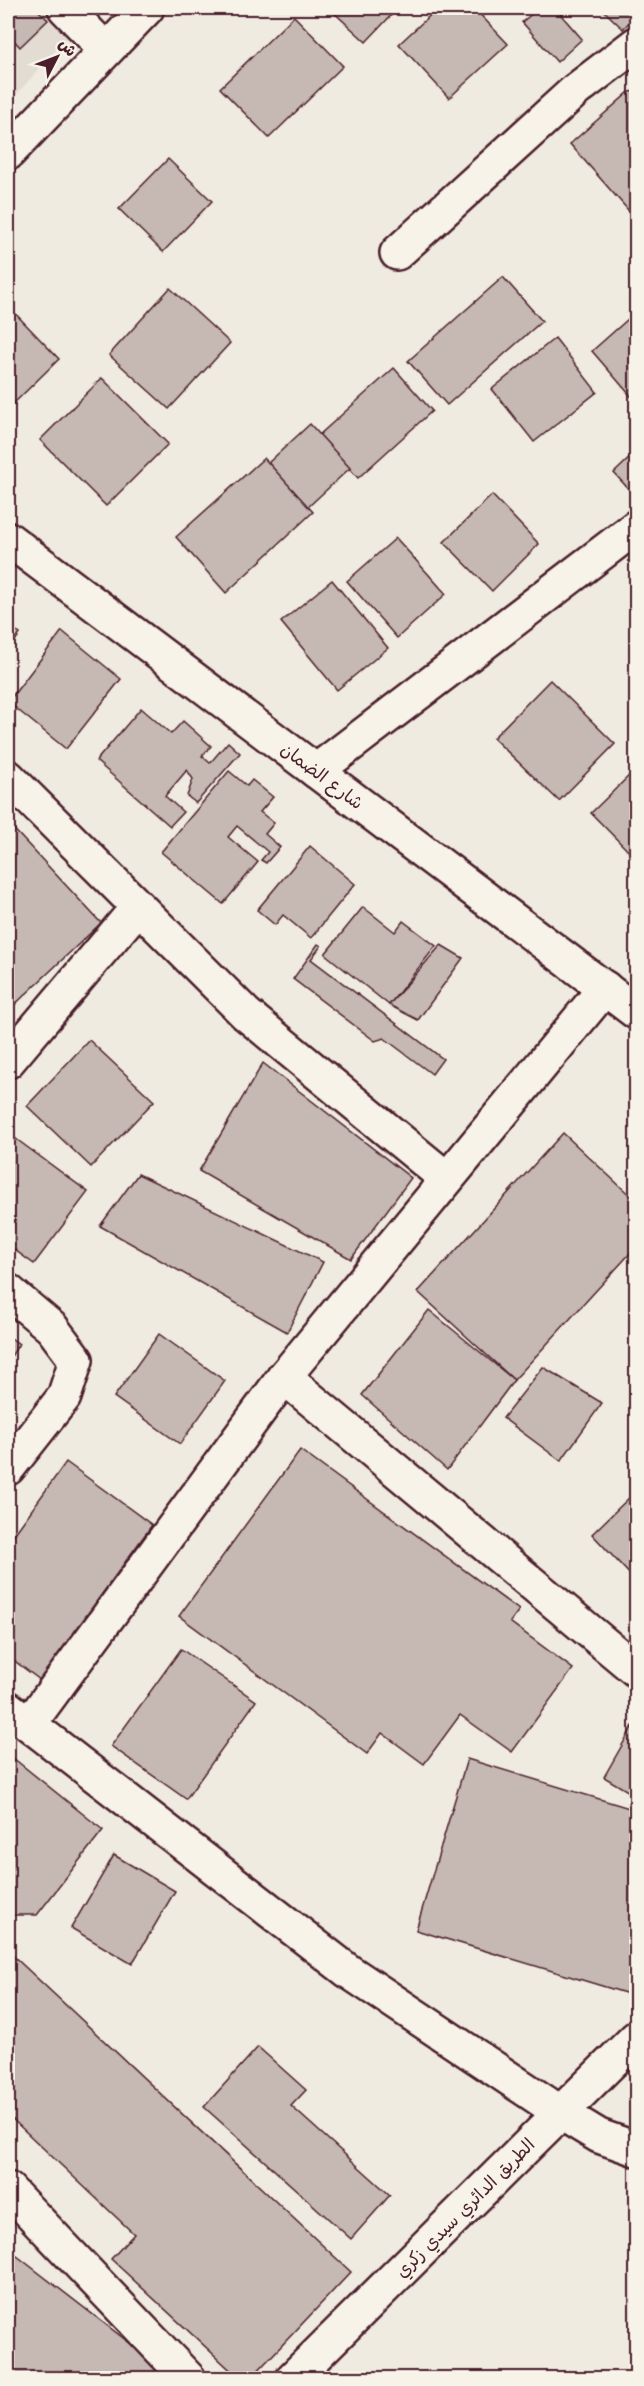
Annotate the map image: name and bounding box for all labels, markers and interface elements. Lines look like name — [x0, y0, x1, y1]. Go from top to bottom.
north arrow — [27, 27, 87, 87]
text: ش — [55, 33, 82, 60]
street label: شارع الضمان — [276, 736, 369, 815]
street label: الطريق الدائري سيدي زكري — [389, 2132, 541, 2284]

